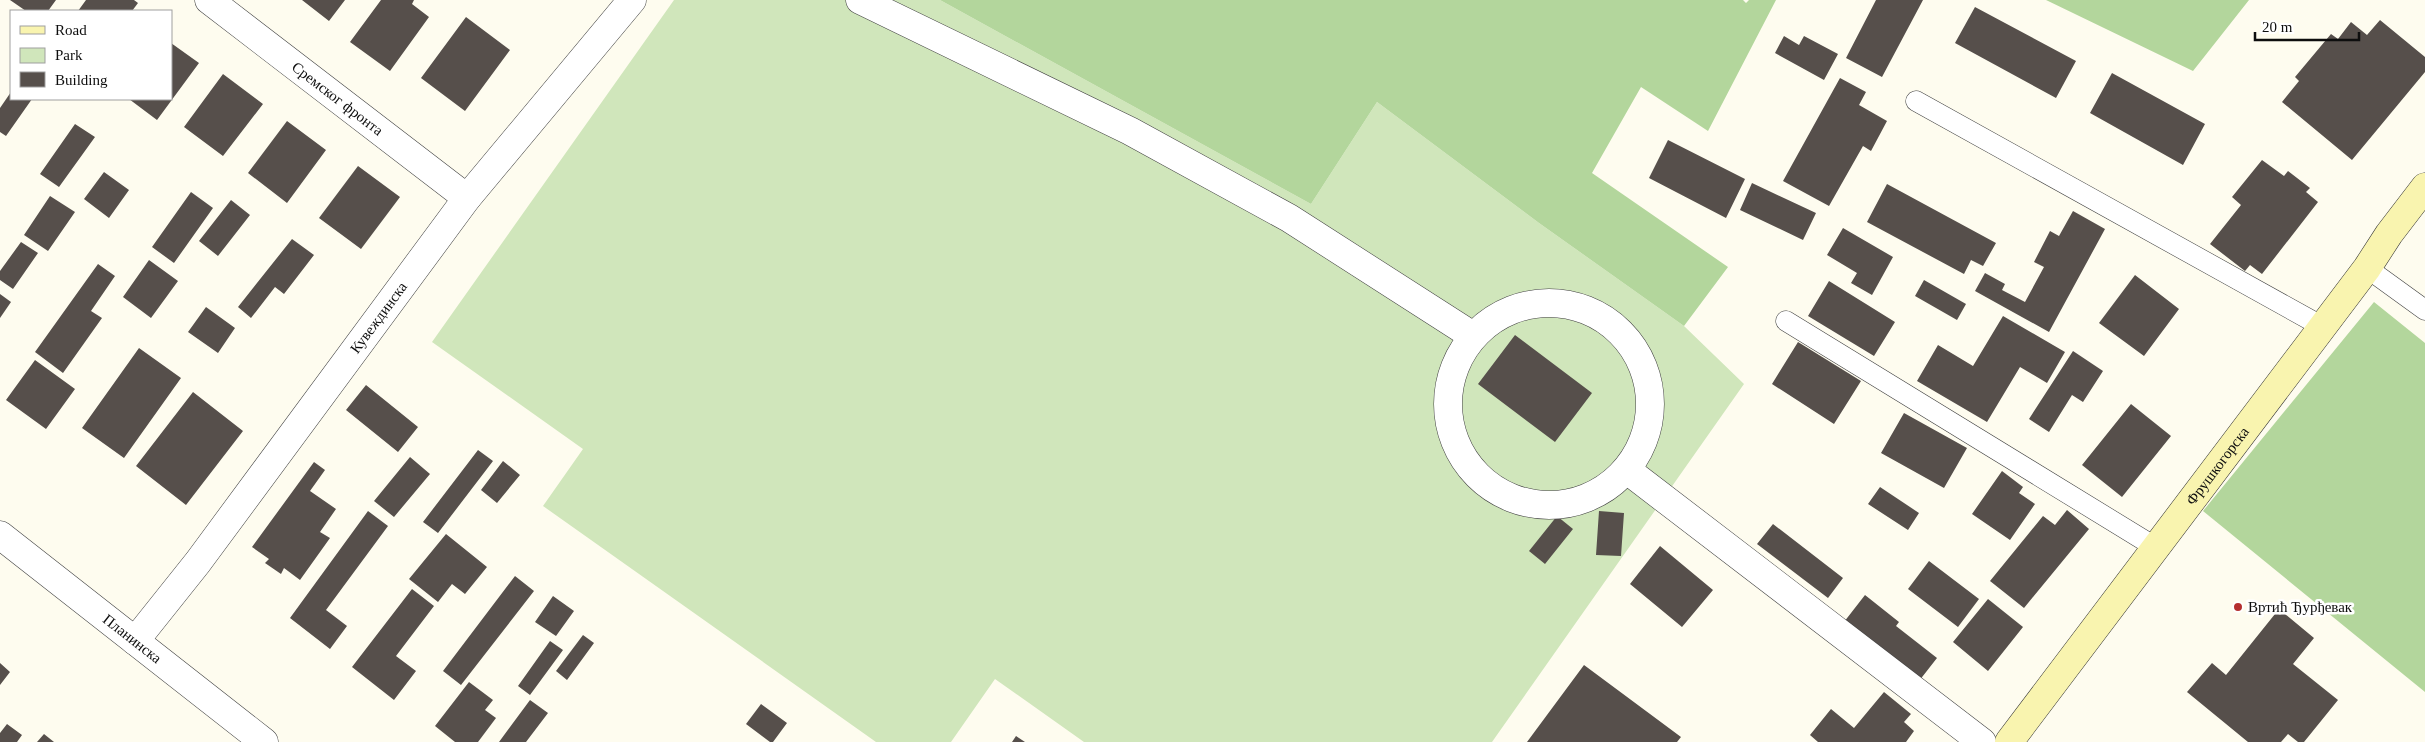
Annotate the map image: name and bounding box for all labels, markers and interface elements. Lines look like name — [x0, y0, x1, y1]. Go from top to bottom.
legend — [10, 10, 172, 100]
scale bar — [2255, 10, 2359, 42]
text: 20 m — [2262, 19, 2293, 35]
text: Road — [55, 22, 87, 38]
text: Park — [55, 47, 83, 63]
street label: Сремског фронта — [289, 59, 386, 139]
text: Building — [55, 72, 108, 88]
street label: Кувеждинска — [347, 279, 410, 356]
street label: Фрушкогорска — [2183, 424, 2252, 508]
place label: Вртић Ђурђевак — [2248, 599, 2353, 615]
marker: Вртић Ђурђевак — [2232, 601, 2244, 613]
street label: Планинска — [100, 611, 165, 667]

